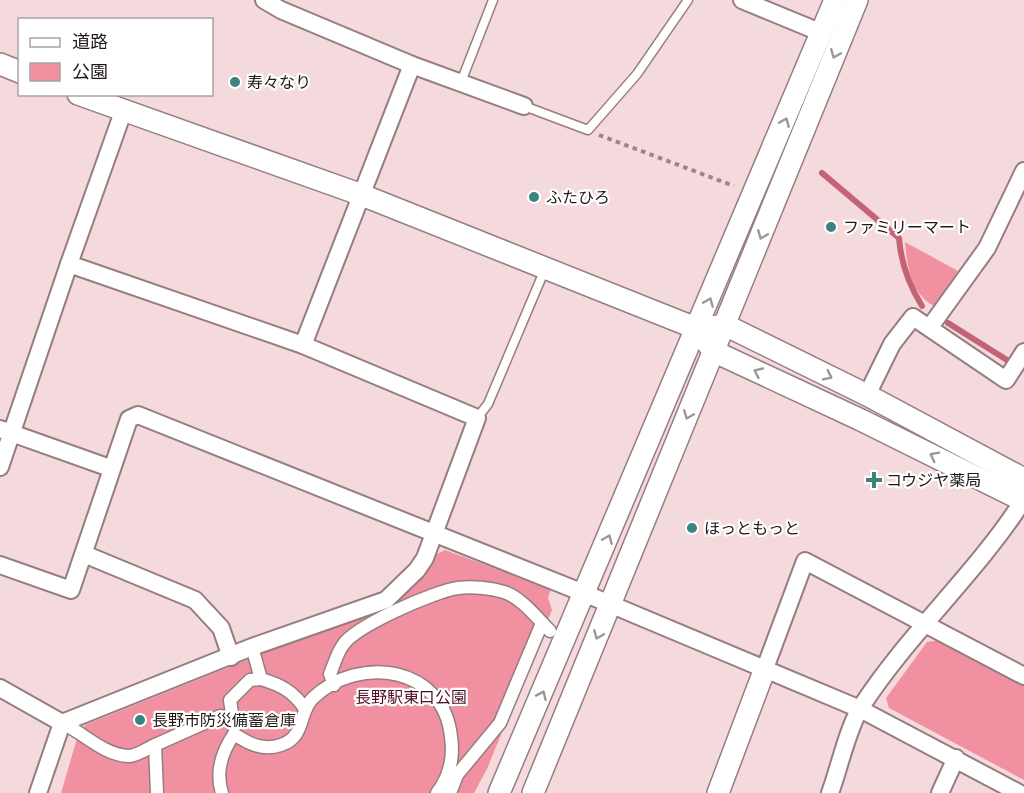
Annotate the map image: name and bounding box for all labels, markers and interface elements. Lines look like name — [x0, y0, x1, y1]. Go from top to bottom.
legend — [18, 18, 213, 96]
text: 道路 — [72, 30, 108, 55]
one-way arrow — [830, 48, 842, 59]
text: 公園 — [72, 60, 108, 85]
place label: 寿々なり — [247, 72, 311, 94]
marker: 寿々なり — [228, 75, 242, 89]
one-way arrow — [777, 118, 789, 129]
place label: ふたひろ — [546, 187, 610, 209]
marker: ふたひろ — [527, 190, 541, 204]
place label: ファミリーマート — [843, 217, 971, 239]
marker: ファミリーマート — [824, 220, 838, 234]
one-way arrow — [757, 229, 769, 240]
one-way arrow — [702, 298, 714, 309]
one-way arrow — [753, 368, 764, 380]
one-way arrow — [821, 369, 832, 381]
one-way arrow — [683, 409, 695, 420]
one-way arrow — [930, 452, 940, 463]
place label: コウジヤ薬局 — [886, 470, 981, 492]
marker: コウジヤ薬局 — [867, 473, 881, 487]
place label: ほっともっと — [704, 518, 800, 540]
marker: ほっともっと — [685, 521, 699, 535]
one-way arrow — [601, 535, 613, 546]
one-way arrow — [593, 628, 605, 639]
park label: 長野駅東口公園 — [355, 687, 467, 709]
one-way arrow — [535, 690, 547, 701]
place label: 長野市防災備蓄倉庫 — [152, 710, 296, 732]
marker: 長野市防災備蓄倉庫 — [133, 713, 147, 727]

